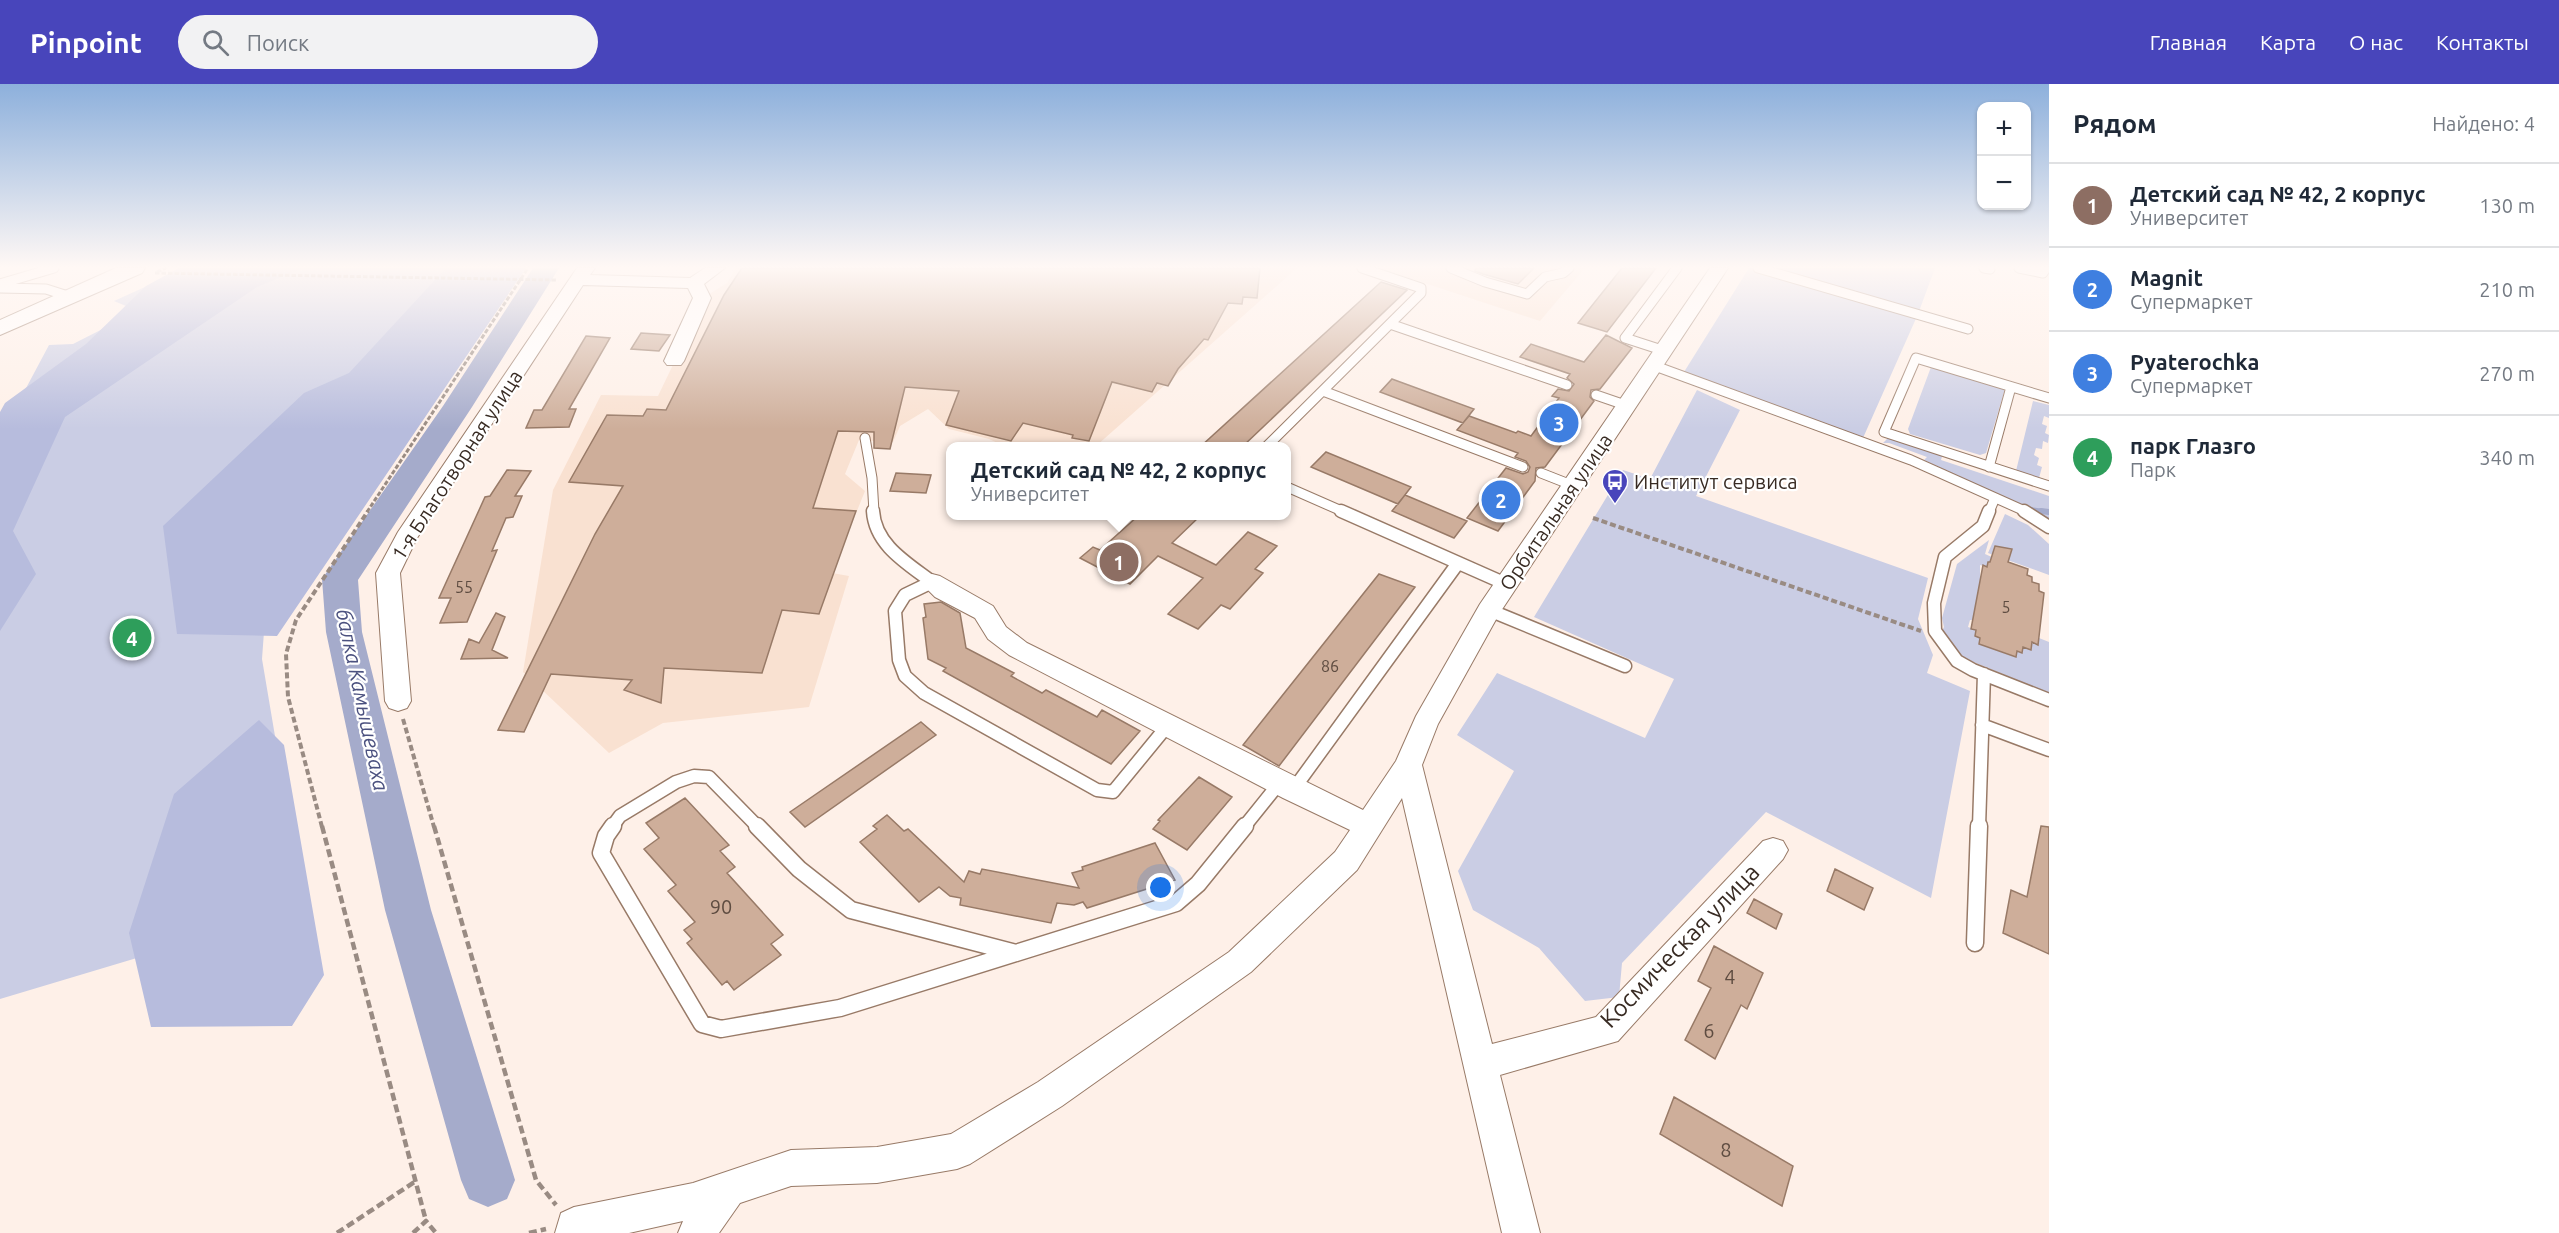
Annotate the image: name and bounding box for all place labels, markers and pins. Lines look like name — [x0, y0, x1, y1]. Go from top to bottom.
pin: 3 — [1540, 400, 1578, 446]
bus stop icon: Институт сервиса — [1600, 467, 1630, 505]
place label: Институт сервиса — [1634, 470, 1798, 493]
pin: 2 — [1482, 478, 1520, 522]
pin: 1 — [1100, 540, 1138, 584]
pin: 4 — [112, 616, 152, 660]

